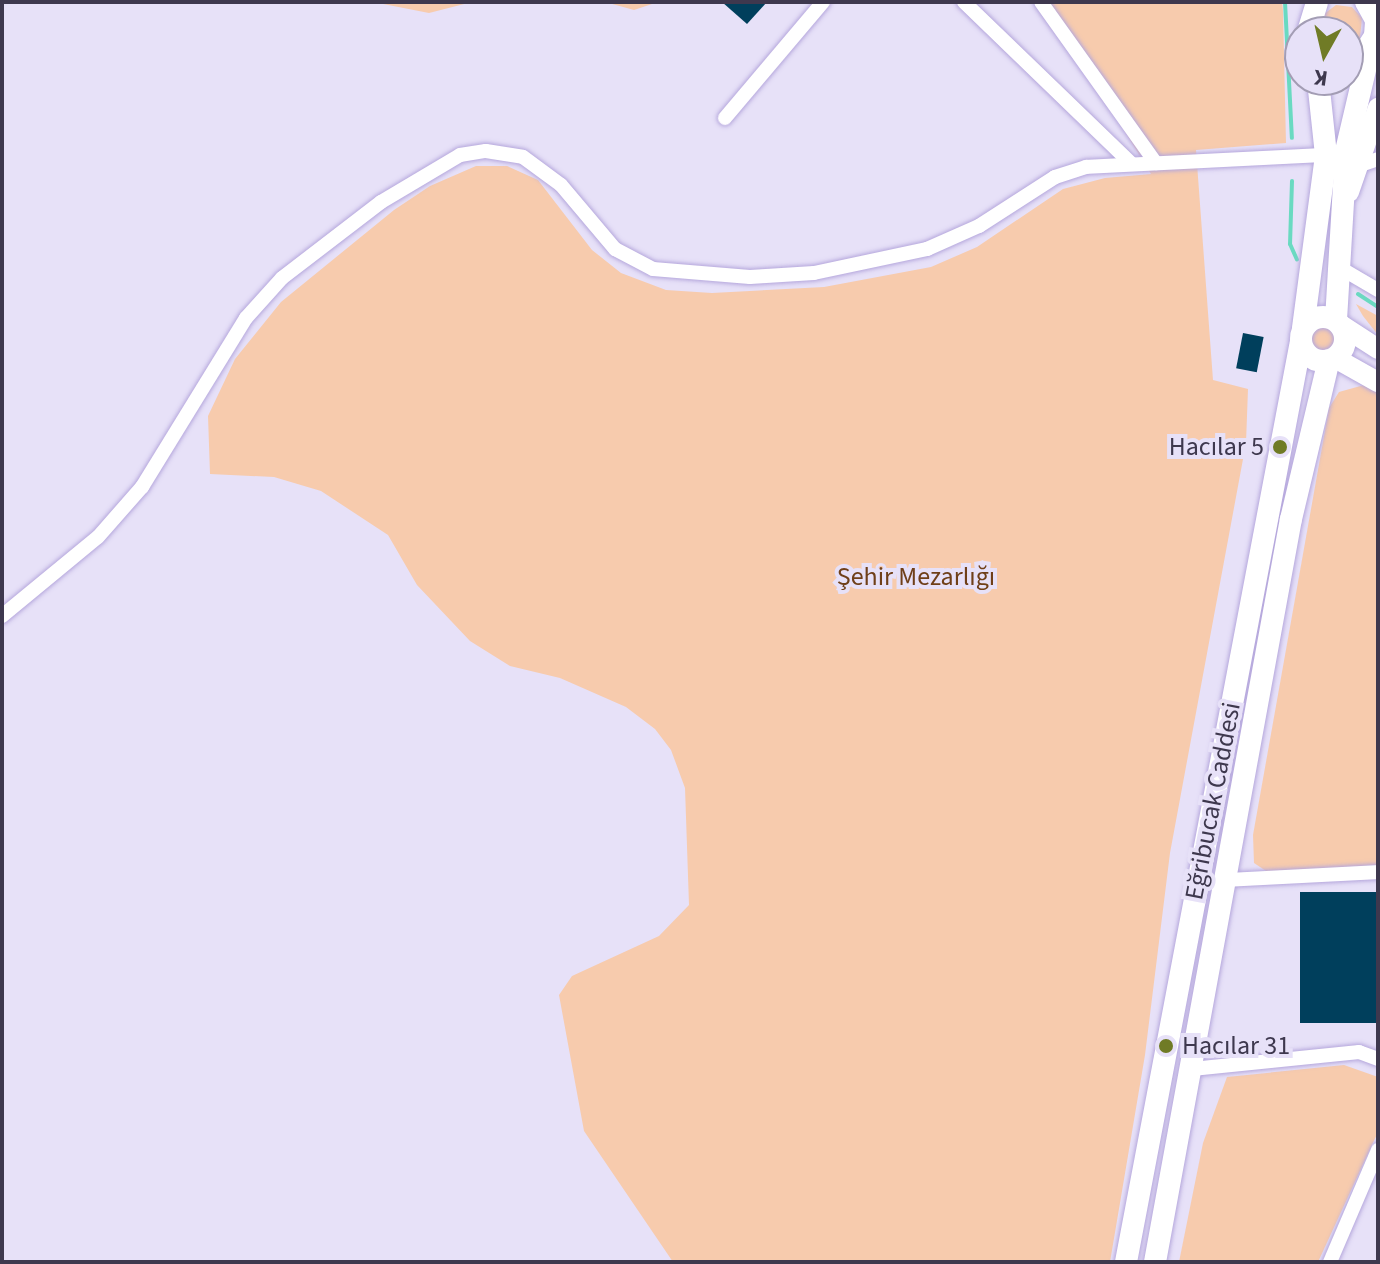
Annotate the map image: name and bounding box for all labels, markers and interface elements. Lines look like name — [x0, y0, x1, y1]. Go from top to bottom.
north arrow — [1284, 16, 1364, 96]
text: K — [1312, 61, 1330, 95]
place label: Hacılar 5 — [1169, 431, 1264, 463]
marker: Hacılar 5 — [1271, 438, 1289, 456]
park label: Şehir Mezarlığı — [837, 561, 995, 593]
street label: Eğribucak Caddesi — [1179, 700, 1247, 902]
place label: Hacılar 31 — [1182, 1030, 1290, 1062]
marker: Hacılar 31 — [1157, 1037, 1175, 1055]

